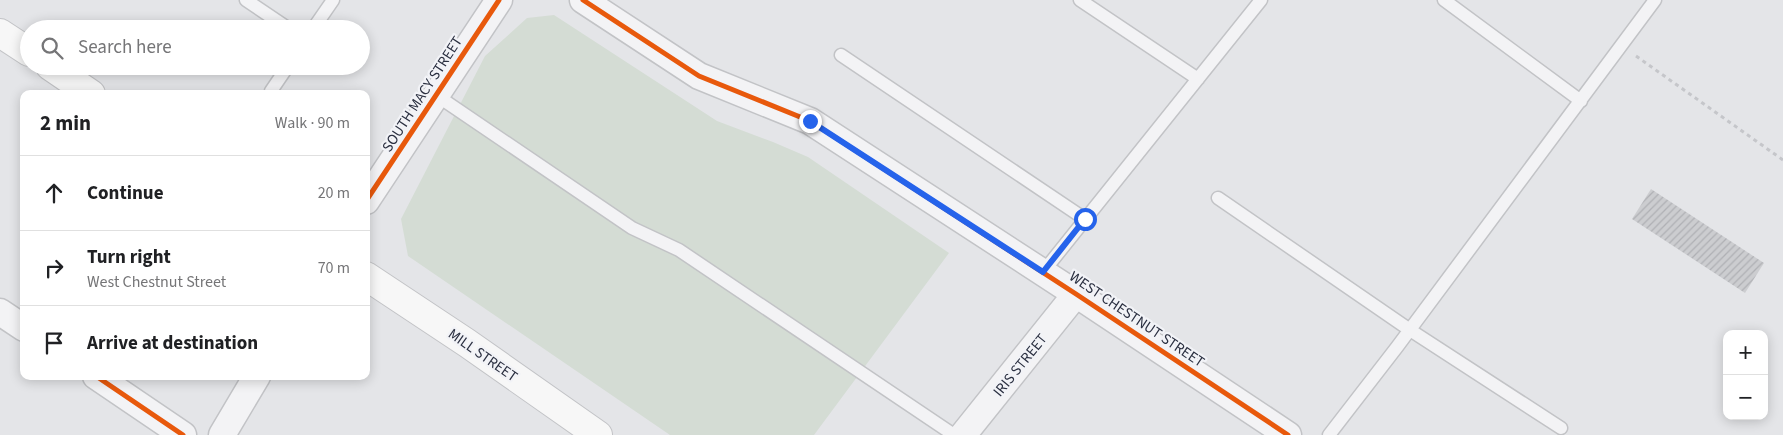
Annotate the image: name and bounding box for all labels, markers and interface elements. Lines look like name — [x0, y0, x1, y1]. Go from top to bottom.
search box — [20, 20, 370, 75]
street label: SOUTH MACY STREET — [377, 32, 468, 156]
icon: search — [38, 34, 66, 62]
text: Search here — [78, 34, 172, 61]
text: 2 min — [40, 108, 91, 138]
route end — [799, 110, 822, 133]
text: Walk · 90 m — [275, 112, 350, 134]
icon: ahead — [40, 179, 68, 207]
text: Continue — [87, 180, 164, 207]
text: 20 m — [318, 182, 350, 204]
route start — [1074, 208, 1097, 231]
text: Turn right — [87, 244, 171, 271]
icon: right — [40, 254, 68, 282]
text: 70 m — [318, 257, 350, 279]
street label: WEST CHESTNUT STREET — [1065, 266, 1209, 373]
text: West Chestnut Street — [87, 271, 226, 293]
street label: MILL STREET — [444, 324, 522, 387]
icon: arrive — [40, 329, 68, 357]
street label: IRIS STREET — [988, 329, 1052, 401]
text: Arrive at destination — [87, 330, 258, 357]
map controls — [1723, 330, 1768, 420]
button: + — [1723, 330, 1768, 375]
button: − — [1723, 375, 1768, 420]

